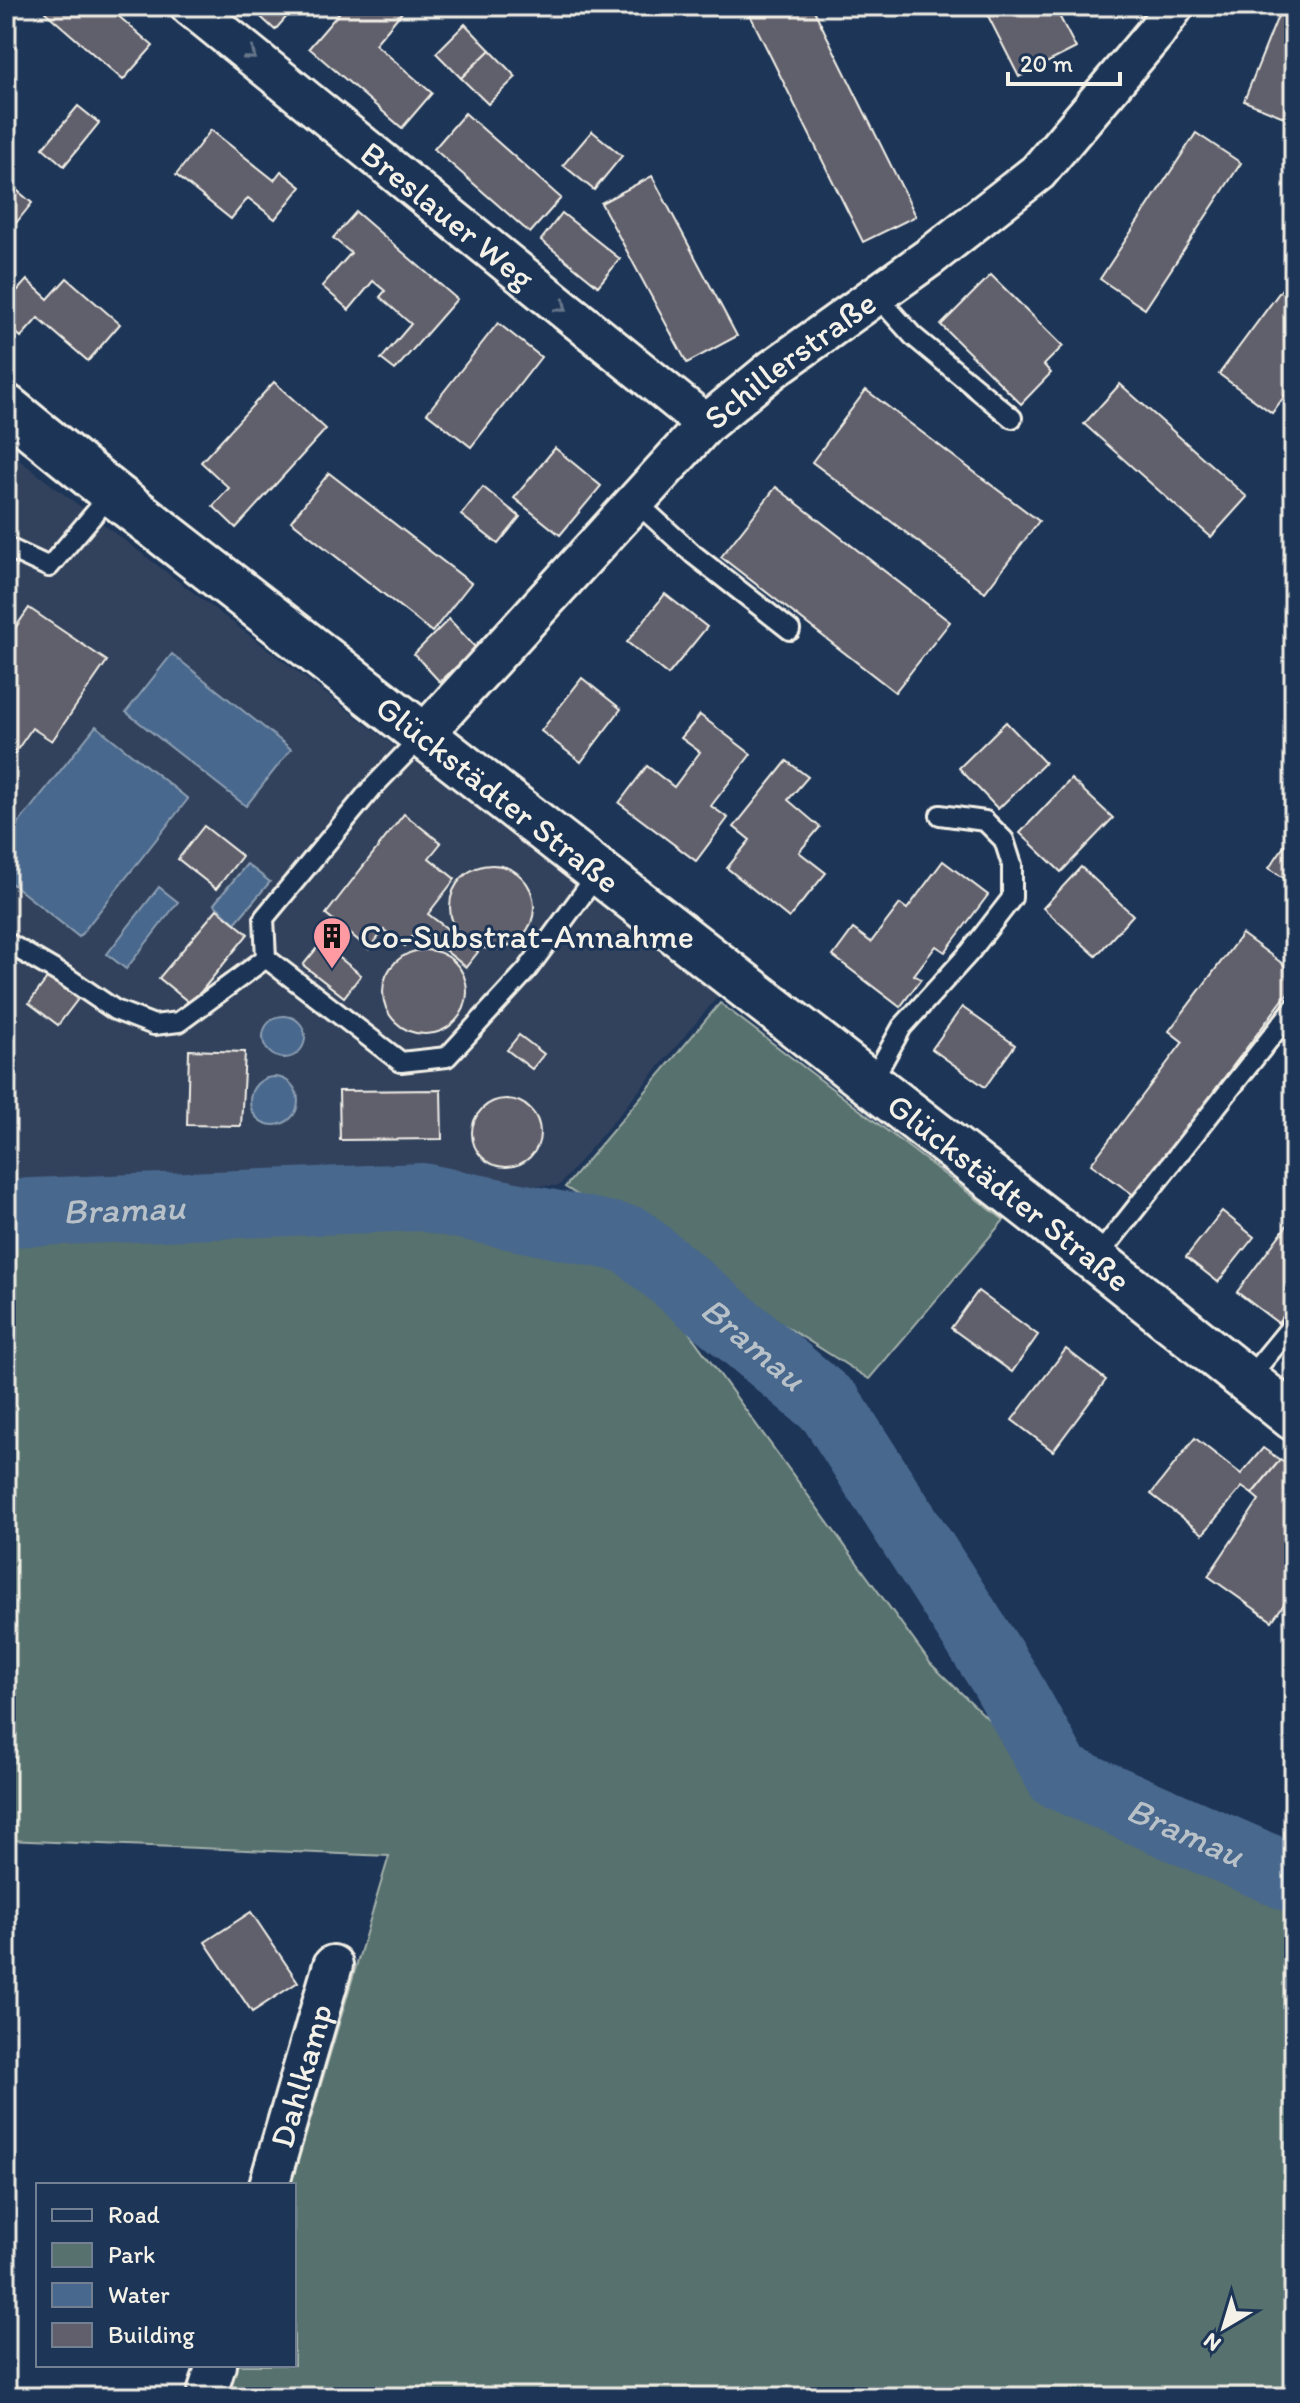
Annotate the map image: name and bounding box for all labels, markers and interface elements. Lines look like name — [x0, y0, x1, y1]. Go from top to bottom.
scale bar — [1008, 36, 1120, 86]
one-way arrow — [242, 45, 256, 60]
text: 20 m — [1020, 49, 1073, 78]
street label: Breslauer Weg — [352, 133, 543, 298]
street label: Schillerstraße — [696, 282, 884, 438]
one-way arrow — [553, 297, 567, 312]
street label: Glückstädter Straße — [368, 686, 628, 902]
building icon: Co-Substrat-Annahme — [311, 915, 353, 970]
place label: Co-Substrat-Annahme — [360, 916, 694, 957]
street label: Glückstädter Straße — [879, 1085, 1139, 1301]
water label: Bramau — [62, 1185, 187, 1233]
water label: Bramau — [692, 1287, 815, 1400]
water label: Bramau — [1120, 1787, 1251, 1877]
street label: Dahlkamp — [261, 1999, 342, 2152]
legend — [36, 2183, 296, 2367]
text: Road — [108, 2200, 160, 2229]
text: Park — [108, 2240, 155, 2269]
text: Water — [108, 2280, 170, 2309]
north arrow — [1184, 2287, 1264, 2367]
text: Building — [108, 2320, 195, 2349]
text: N — [1198, 2327, 1226, 2358]

